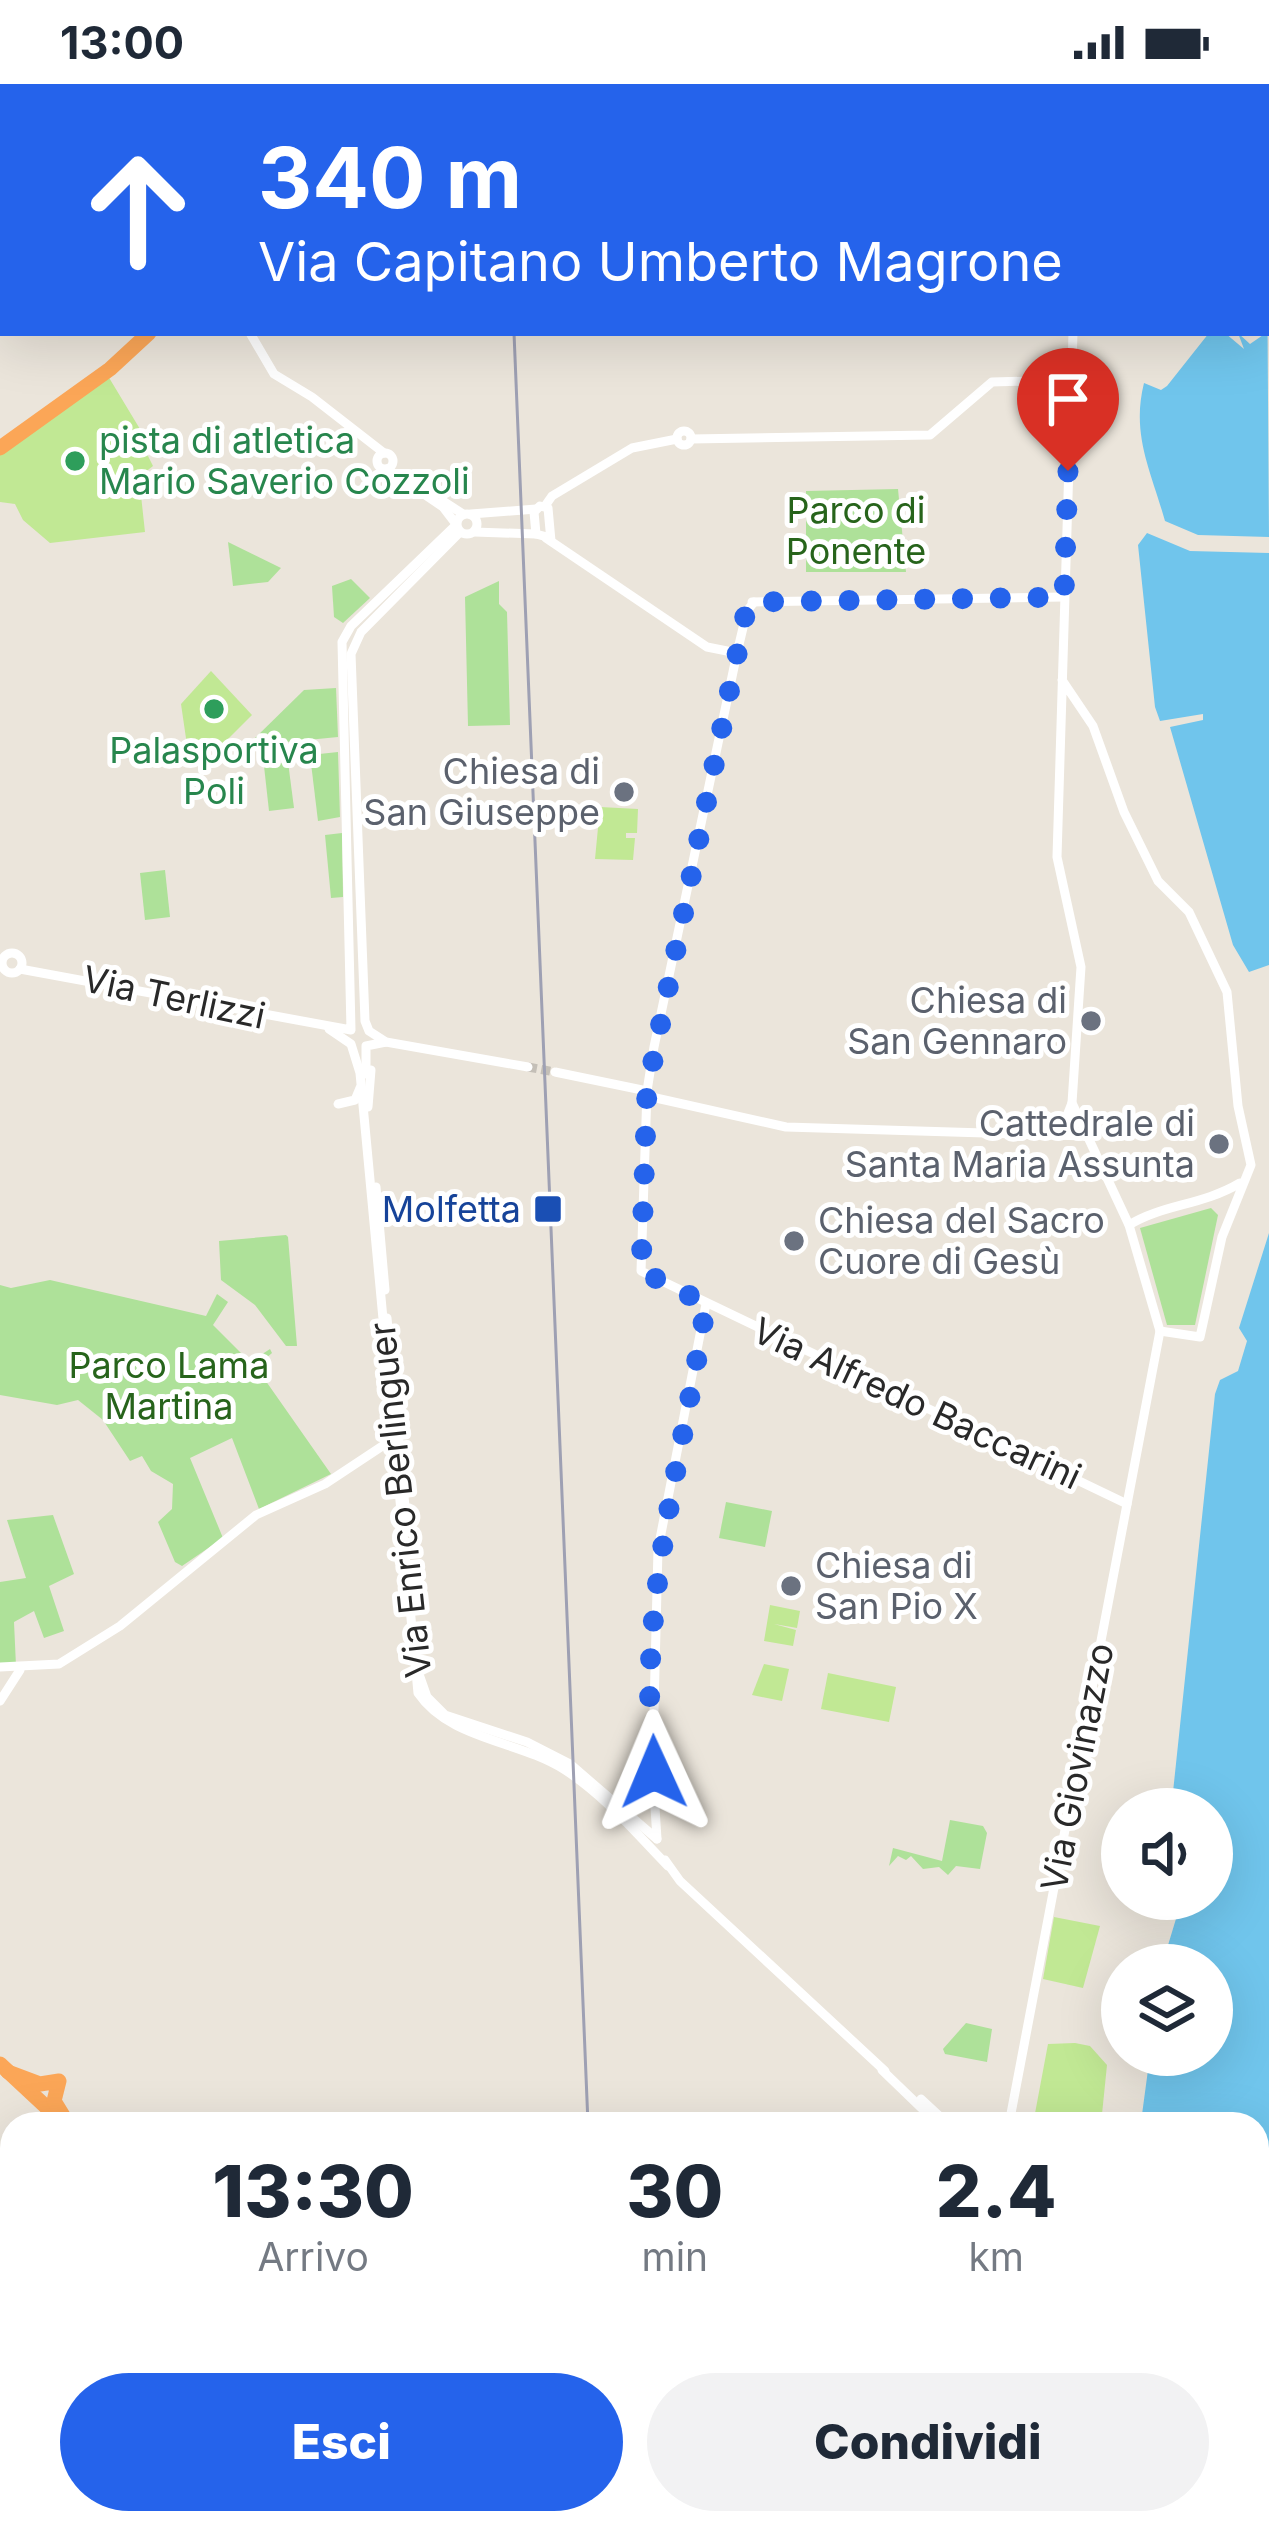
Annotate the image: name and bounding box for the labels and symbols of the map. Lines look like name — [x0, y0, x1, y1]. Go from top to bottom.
pin — [1017, 348, 1119, 471]
place label: pista di atletica Mario Saverio Cozzoli — [99, 418, 470, 503]
marker: pista di atletica Mario Saverio Cozzoli — [62, 448, 88, 474]
park label: Parco di Ponente — [786, 488, 926, 573]
marker: Palasportiva Poli — [201, 696, 227, 722]
place label: Palasportiva Poli — [109, 728, 319, 813]
place label: Chiesa di San Giuseppe — [363, 749, 600, 834]
marker: Chiesa di San Giuseppe — [611, 779, 637, 805]
street label: Via Terlizzi — [79, 956, 269, 1038]
place label: Chiesa di San Gennaro — [847, 978, 1067, 1063]
marker: Chiesa di San Gennaro — [1078, 1008, 1104, 1034]
place label: Cattedrale di Santa Maria Assunta — [845, 1101, 1195, 1186]
marker: Cattedrale di Santa Maria Assunta — [1206, 1131, 1232, 1157]
place label: Molfetta — [382, 1187, 521, 1231]
marker: Molfetta — [532, 1193, 564, 1225]
place label: Chiesa del Sacro Cuore di Gesù — [818, 1198, 1105, 1283]
marker: Chiesa del Sacro Cuore di Gesù — [781, 1228, 807, 1254]
street label: Via Alfredo Baccarini — [746, 1308, 1088, 1498]
street label: Via Enrico Berlinguer — [359, 1320, 441, 1680]
park label: Parco Lama Martina — [69, 1343, 269, 1428]
place label: Chiesa di San Pio X — [815, 1543, 978, 1628]
marker: Chiesa di San Pio X — [778, 1573, 804, 1599]
street label: Via Giovinazzo — [1031, 1639, 1123, 1895]
position arrow — [591, 1709, 717, 1835]

